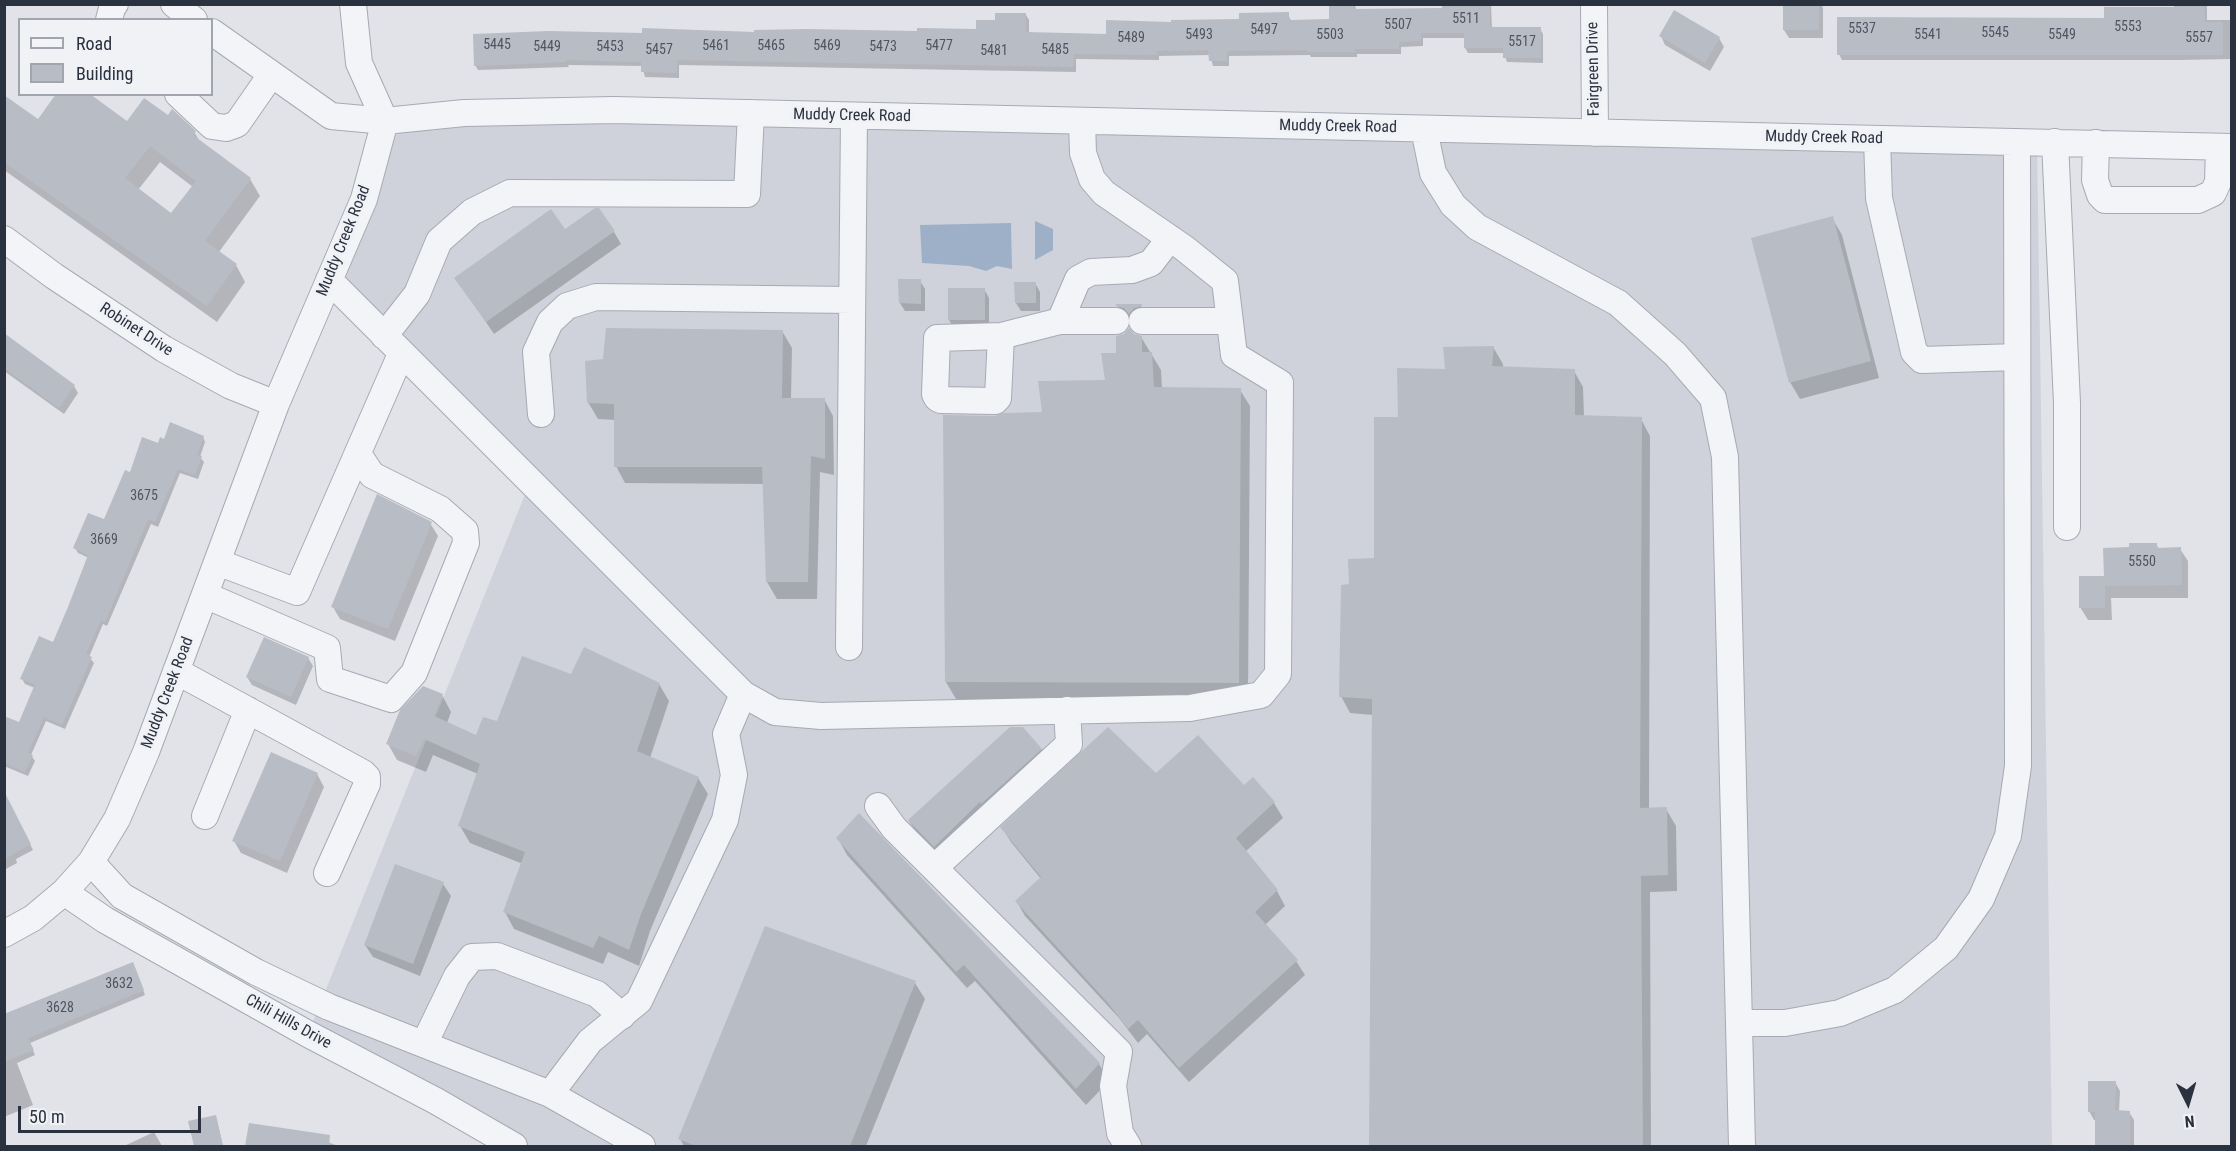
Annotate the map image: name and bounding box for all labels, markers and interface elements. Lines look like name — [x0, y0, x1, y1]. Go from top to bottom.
house number: 5511 — [1452, 11, 1480, 27]
house number: 5507 — [1384, 17, 1412, 33]
legend — [18, 18, 213, 96]
house number: 5553 — [2114, 19, 2142, 35]
house number: 5537 — [1848, 21, 1876, 37]
house number: 5497 — [1250, 22, 1278, 38]
street label: Fairgreen Drive — [1584, 22, 1604, 116]
house number: 5545 — [1981, 25, 2009, 41]
house number: 5493 — [1185, 27, 1213, 43]
house number: 5503 — [1316, 27, 1344, 43]
house number: 5541 — [1914, 27, 1942, 43]
house number: 5549 — [2048, 27, 2076, 43]
house number: 5489 — [1117, 30, 1145, 46]
house number: 5557 — [2185, 30, 2213, 46]
text: Road — [76, 33, 112, 54]
house number: 5517 — [1508, 34, 1536, 50]
house number: 5445 — [483, 37, 511, 53]
house number: 5461 — [702, 38, 730, 54]
house number: 5465 — [757, 38, 785, 54]
house number: 5469 — [813, 38, 841, 54]
house number: 5477 — [925, 38, 953, 54]
house number: 5449 — [533, 39, 561, 55]
house number: 5453 — [596, 39, 624, 55]
house number: 5473 — [869, 39, 897, 55]
house number: 5457 — [645, 42, 673, 58]
house number: 5485 — [1041, 42, 1069, 58]
house number: 5481 — [980, 43, 1008, 59]
text: Building — [76, 63, 133, 84]
street label: Muddy Creek Road — [793, 105, 911, 127]
street label: Muddy Creek Road — [1279, 116, 1397, 138]
street label: Muddy Creek Road — [1765, 127, 1883, 149]
street label: Muddy Creek Road — [313, 183, 375, 299]
street label: Robinet Drive — [96, 299, 176, 361]
house number: 3675 — [130, 488, 158, 504]
house number: 3669 — [90, 532, 118, 548]
house number: 5550 — [2128, 554, 2156, 570]
street label: Muddy Creek Road — [138, 635, 198, 751]
house number: 3632 — [105, 976, 133, 992]
street label: Chili Hills Drive — [242, 990, 334, 1054]
house number: 3628 — [46, 1000, 74, 1016]
north arrow — [2158, 1073, 2218, 1133]
scale bar — [21, 1094, 204, 1132]
text: 50 m — [29, 1106, 64, 1127]
text: N — [2184, 1112, 2195, 1131]

